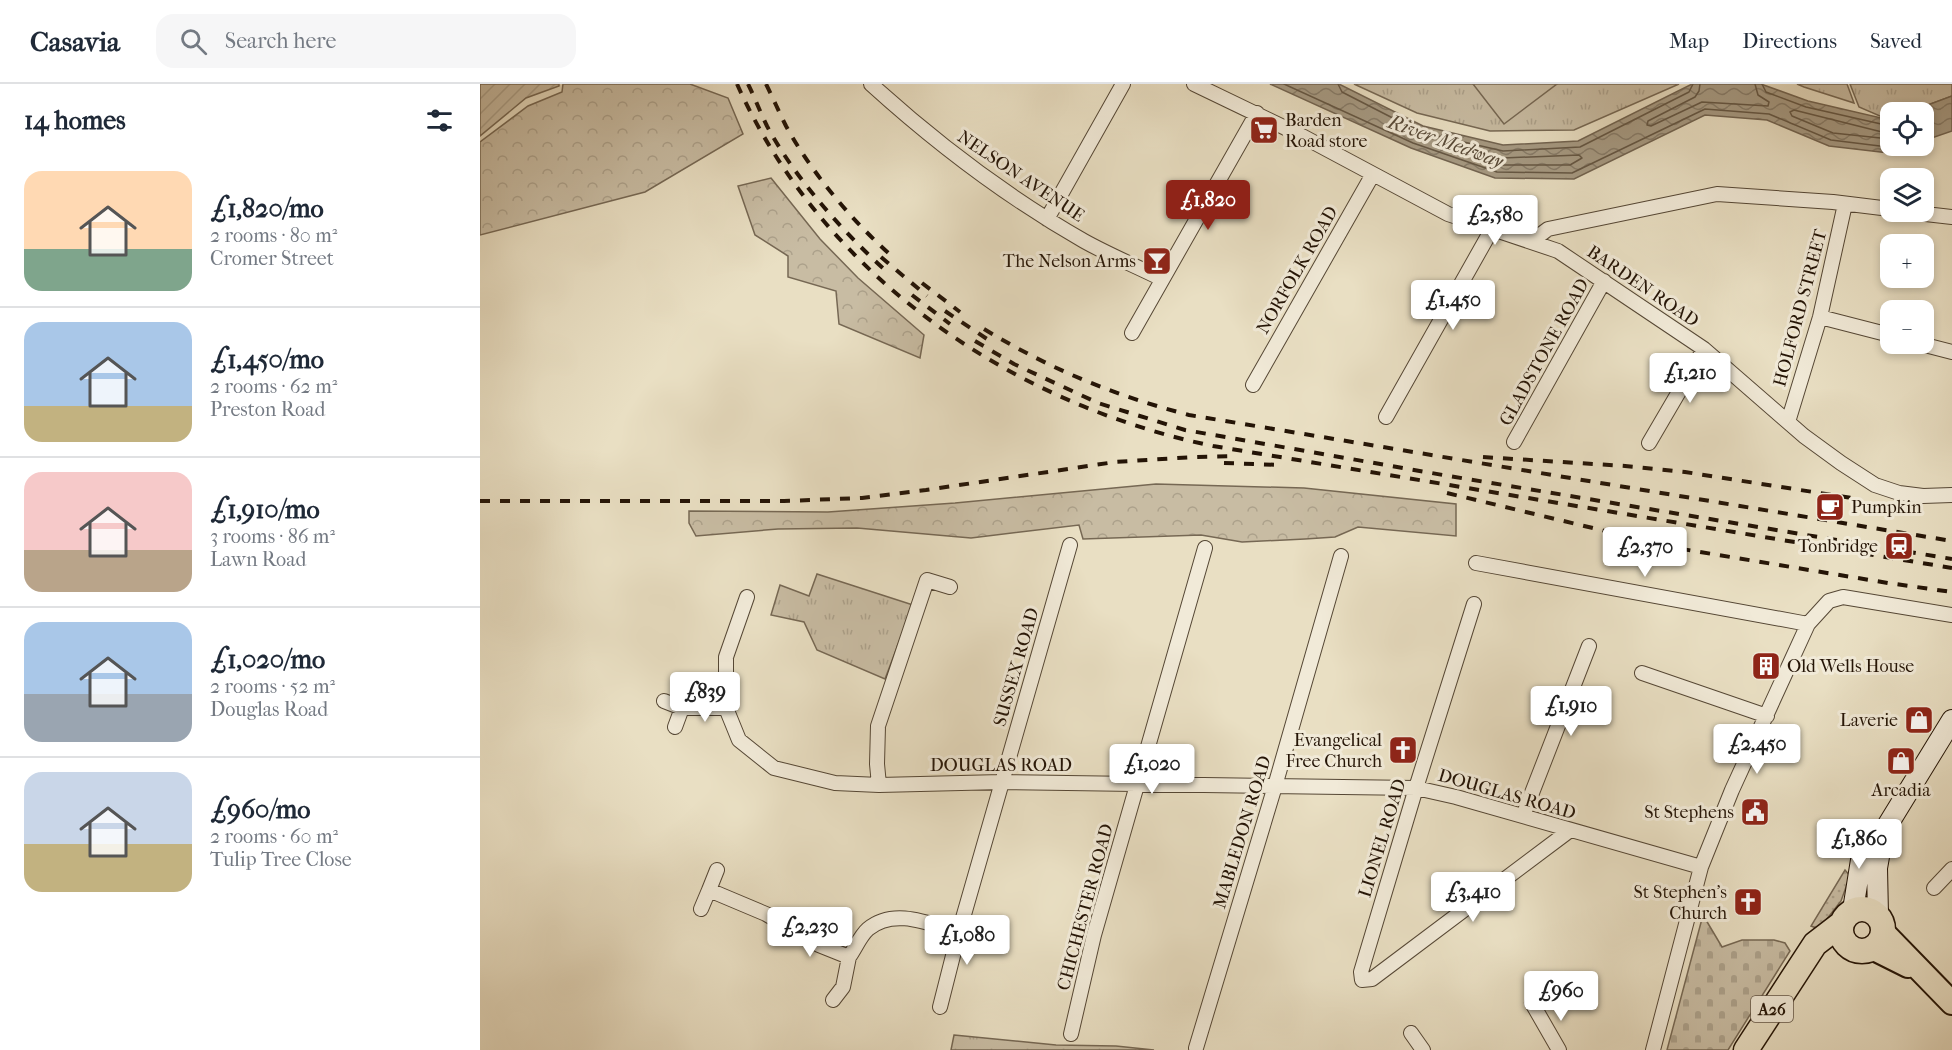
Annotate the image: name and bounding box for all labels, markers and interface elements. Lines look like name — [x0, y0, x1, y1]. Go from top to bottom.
search box — [156, 14, 576, 68]
text: Casavia — [30, 25, 120, 58]
icon: search — [177, 25, 210, 58]
text: Search here — [225, 28, 336, 54]
text: Map — [1669, 29, 1709, 53]
text: Directions — [1742, 29, 1837, 53]
text: Saved — [1870, 29, 1922, 53]
map controls — [1880, 102, 1934, 354]
button: locate — [1880, 102, 1934, 156]
icon: filters — [423, 104, 456, 137]
text: 14 homes — [24, 105, 126, 136]
water label: River Medway — [1383, 109, 1507, 173]
place label: Barden Road store — [1285, 110, 1368, 152]
supermarket icon: Barden Road store — [1248, 114, 1280, 146]
street label: NELSON AVENUE — [953, 126, 1088, 227]
button: layers — [1880, 168, 1934, 222]
pin: £1,820 — [1159, 180, 1257, 231]
text: £1,820 — [1180, 188, 1236, 211]
text: £1,820/mo — [210, 193, 324, 224]
icon: home — [72, 195, 144, 267]
pin: £2,580 — [1446, 195, 1544, 246]
street label: NORFOLK ROAD — [1252, 203, 1343, 338]
text: £2,580 — [1467, 203, 1523, 226]
text: 2 rooms · 80 m² — [210, 224, 337, 247]
street label: HOLFORD STREET — [1769, 226, 1832, 389]
button: + — [1880, 234, 1934, 288]
street label: BARDEN ROAD — [1583, 241, 1703, 332]
bar icon: The Nelson Arms — [1141, 245, 1173, 277]
text: Cromer Street — [210, 247, 334, 270]
place label: The Nelson Arms — [1003, 251, 1136, 272]
street label: GLADSTONE ROAD — [1495, 275, 1594, 430]
pin: £1,450 — [1404, 280, 1502, 331]
text: £1,450 — [1425, 288, 1481, 311]
button: − — [1880, 300, 1934, 354]
text: £1,450/mo — [210, 344, 324, 375]
icon: home — [72, 346, 144, 418]
pin: £1,210 — [1641, 353, 1739, 404]
text: £1,210 — [1664, 361, 1716, 384]
text: 2 rooms · 62 m² — [210, 375, 337, 398]
text: Preston Road — [210, 398, 325, 421]
cafe icon: Pumpkin — [1814, 491, 1846, 523]
text: £1,910/mo — [210, 494, 320, 525]
icon: home — [72, 496, 144, 568]
place label: Pumpkin — [1851, 497, 1922, 518]
text: 3 rooms · 86 m² — [210, 525, 335, 548]
pin: £2,370 — [1596, 527, 1694, 578]
station icon: Tonbridge — [1883, 530, 1915, 562]
text: £2,370 — [1617, 535, 1673, 558]
place label: Tonbridge — [1798, 536, 1878, 557]
text: Lawn Road — [210, 548, 306, 571]
street label: SUSSEX ROAD — [989, 605, 1043, 729]
text: £1,020/mo — [210, 644, 325, 675]
icon: home — [72, 646, 144, 718]
building icon: Old Wells House — [1750, 650, 1782, 682]
place label: Old Wells House — [1787, 656, 1914, 677]
pin: £839 — [669, 672, 741, 723]
text: 2 rooms · 52 m² — [210, 675, 335, 698]
text: £839 — [684, 680, 726, 703]
pin: £1,910 — [1522, 686, 1620, 737]
text: £1,910 — [1545, 694, 1597, 717]
text: Douglas Road — [210, 698, 328, 721]
shop icon: Laverie — [1903, 704, 1935, 736]
place label: Laverie — [1840, 710, 1898, 731]
pin: £2,450 — [1708, 724, 1806, 775]
place label: Evangelical Free Church — [1285, 730, 1382, 772]
text: £2,450 — [1727, 732, 1787, 755]
church icon: Evangelical Free Church — [1387, 734, 1419, 766]
pin: £1,020 — [1103, 744, 1201, 795]
shop icon: Arcadia — [1885, 745, 1917, 777]
text: £1,020 — [1124, 752, 1180, 775]
street label: MABLEDON ROAD — [1209, 753, 1276, 911]
street label: DOUGLAS ROAD — [930, 755, 1072, 776]
street label: DOUGLAS ROAD — [1436, 765, 1578, 824]
street label: LIONEL ROAD — [1354, 776, 1410, 900]
place label: Arcadia — [1871, 780, 1931, 801]
text: £960/mo — [210, 794, 310, 825]
icon: home — [72, 796, 144, 868]
public building icon: St Stephens — [1739, 796, 1771, 828]
place label: St Stephens — [1644, 802, 1734, 823]
pin: £1,860 — [1810, 819, 1908, 870]
street label: CHICHESTER ROAD — [1053, 821, 1118, 993]
text: 2 rooms · 60 m² — [210, 825, 338, 848]
text: £1,860 — [1831, 827, 1887, 850]
text: Tulip Tree Close — [210, 848, 352, 871]
pin: £3,410 — [1424, 872, 1522, 923]
text: £3,410 — [1445, 880, 1501, 903]
place label: St Stephen's Church — [1634, 882, 1727, 924]
church icon: St Stephen's Church — [1732, 886, 1764, 918]
pin: £2,230 — [761, 907, 859, 958]
text: £2,230 — [781, 915, 839, 938]
pin: £1,080 — [918, 915, 1016, 966]
text: £1,080 — [939, 923, 995, 946]
pin: £960 — [1525, 971, 1597, 1022]
text: £960 — [1538, 979, 1584, 1002]
road number: A26 — [1751, 996, 1793, 1022]

